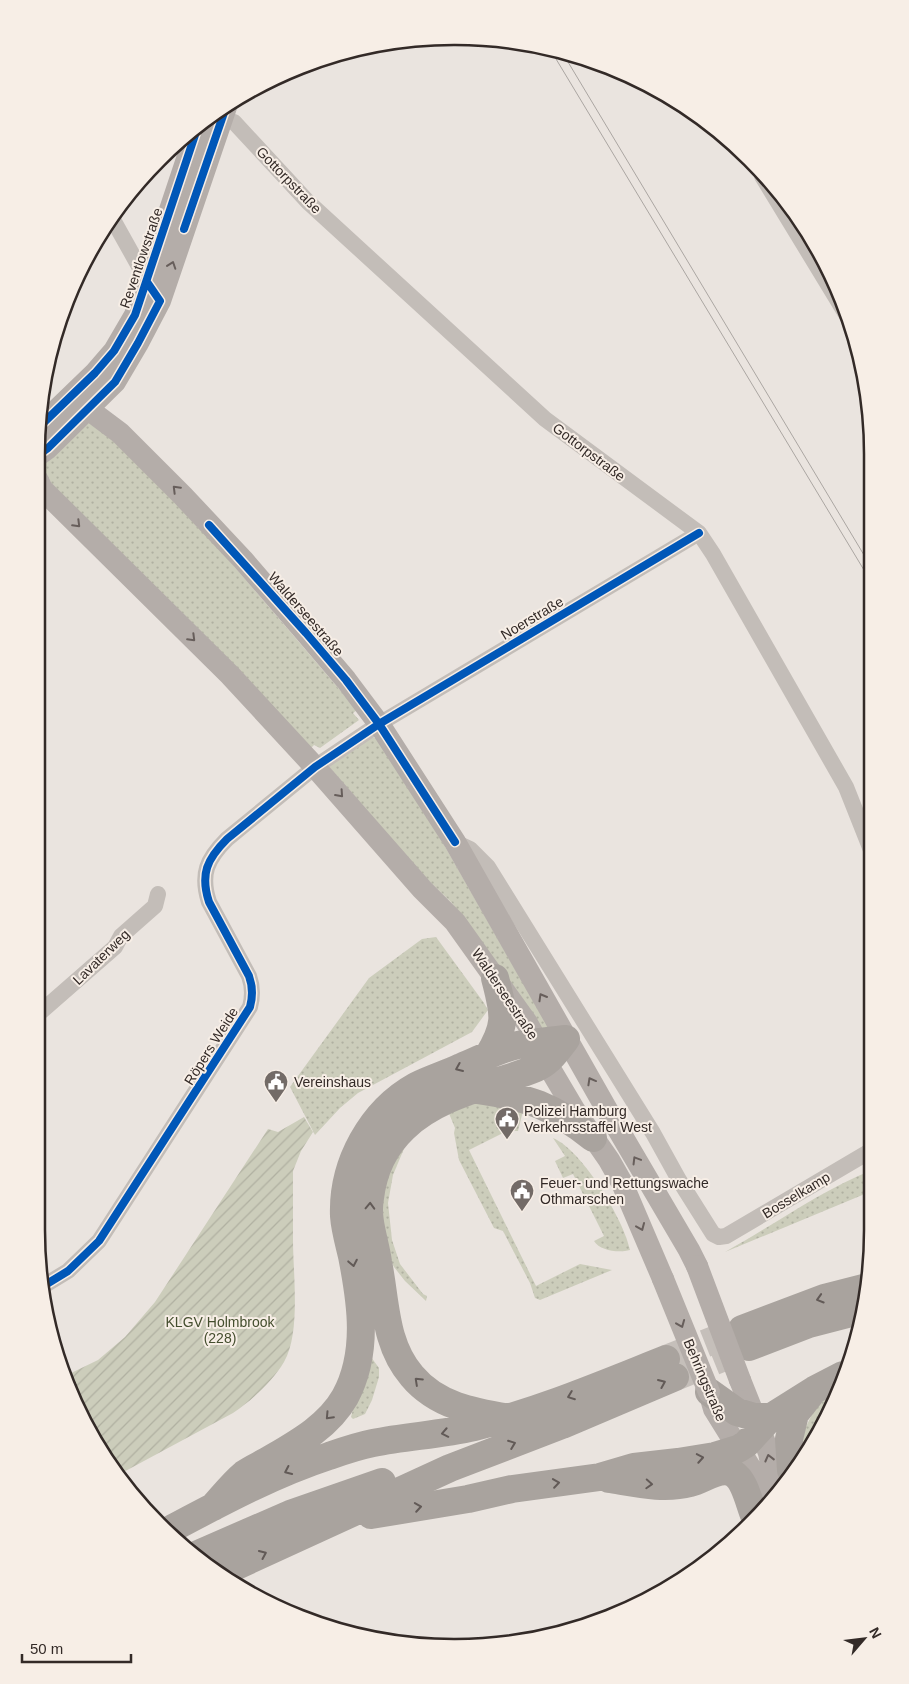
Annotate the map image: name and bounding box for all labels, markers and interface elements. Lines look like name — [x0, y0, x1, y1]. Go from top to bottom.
street label: Gottorpstraße — [253, 143, 325, 217]
street label: Reventlowstraße — [116, 206, 166, 310]
one-way arrow — [166, 261, 176, 270]
street label: Gottorpstraße — [550, 420, 628, 485]
one-way arrow — [173, 486, 182, 495]
one-way arrow — [71, 518, 80, 527]
street label: Walderseestraße — [265, 569, 347, 659]
street label: Noerstraße — [498, 593, 566, 643]
one-way arrow — [186, 632, 195, 641]
one-way arrow — [334, 789, 343, 798]
street label: Lavaterweg — [69, 926, 133, 988]
street label: Walderseestraße — [469, 946, 541, 1043]
one-way arrow — [539, 993, 549, 1002]
street label: Röpers Weide — [181, 1004, 241, 1088]
one-way arrow — [455, 1062, 464, 1073]
public building icon: Vereinshaus — [263, 1069, 289, 1103]
place label: Vereinshaus — [294, 1074, 371, 1090]
one-way arrow — [587, 1078, 597, 1087]
place label: Polizei Hamburg Verkehrsstaffel West — [524, 1103, 652, 1135]
public building icon: Polizei Hamburg Verkehrsstaffel West — [494, 1106, 520, 1140]
one-way arrow — [633, 1156, 643, 1165]
street label: Bosselkamp — [759, 1168, 833, 1221]
place label: Feuer- und Rettungswache Othmarschen — [540, 1175, 709, 1207]
public building icon: Feuer- und Rettungswache Othmarschen — [509, 1178, 535, 1212]
one-way arrow — [364, 1202, 375, 1210]
one-way arrow — [635, 1223, 645, 1231]
one-way arrow — [347, 1258, 357, 1267]
one-way arrow — [816, 1294, 824, 1304]
park label: KLGV Holmbrook (228) — [166, 1314, 275, 1346]
one-way arrow — [675, 1319, 686, 1328]
street label: Behringstraße — [680, 1336, 730, 1424]
one-way arrow — [414, 1378, 423, 1387]
one-way arrow — [657, 1378, 666, 1389]
one-way arrow — [567, 1390, 576, 1401]
one-way arrow — [326, 1411, 335, 1420]
one-way arrow — [441, 1427, 450, 1437]
one-way arrow — [507, 1440, 516, 1450]
one-way arrow — [695, 1454, 704, 1464]
one-way arrow — [765, 1454, 775, 1462]
one-way arrow — [284, 1465, 293, 1476]
one-way arrow — [552, 1479, 560, 1489]
one-way arrow — [645, 1479, 653, 1490]
one-way arrow — [413, 1503, 422, 1513]
one-way arrow — [258, 1549, 267, 1560]
north arrow — [839, 1614, 889, 1664]
text: N — [866, 1625, 885, 1641]
scale bar — [22, 1632, 131, 1664]
text: 50 m — [30, 1640, 63, 1657]

